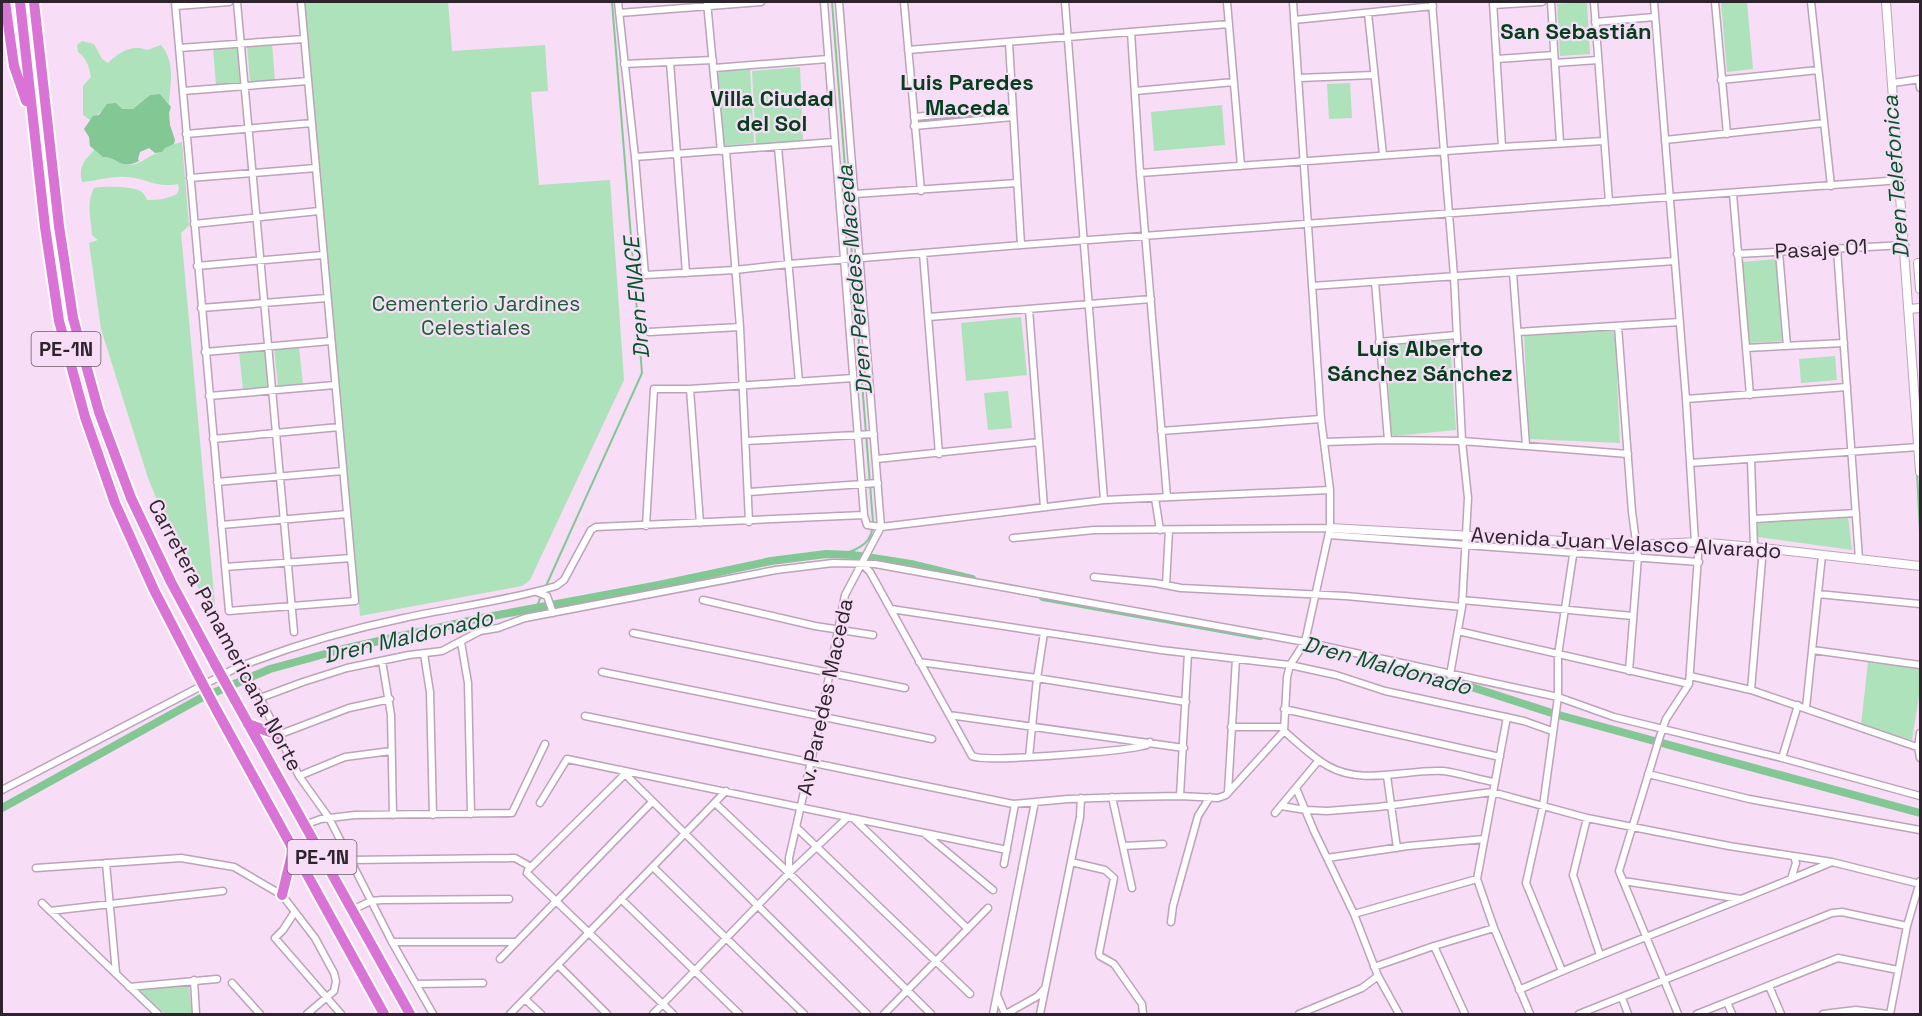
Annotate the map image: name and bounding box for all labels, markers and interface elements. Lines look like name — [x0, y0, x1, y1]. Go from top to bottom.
district label: San Sebastián — [1500, 17, 1652, 45]
district label: Luis Paredes Maceda — [900, 68, 1034, 121]
district label: Villa Ciudad del Sol — [710, 84, 834, 137]
water label: Dren Telefonica — [1875, 94, 1915, 259]
water label: Dren Peredes Maceda — [830, 164, 878, 396]
water label: Dren ENACE — [616, 233, 655, 360]
street label: Pasaje 01 — [1774, 233, 1868, 264]
park label: Cementerio Jardines Celestiales — [372, 290, 580, 341]
road number: PE-1N — [32, 332, 100, 366]
district label: Luis Alberto Sánchez Sánchez — [1327, 334, 1513, 387]
street label: Carretera Panamericana Norte — [142, 494, 309, 775]
street label: Avenida Juan Velasco Alvarado — [1470, 521, 1782, 564]
street label: Av. Paredes Maceda — [790, 596, 859, 798]
water label: Dren Maldonado — [321, 603, 497, 669]
water label: Dren Maldonado — [1300, 629, 1476, 701]
road number: PE-1N — [288, 840, 356, 874]

